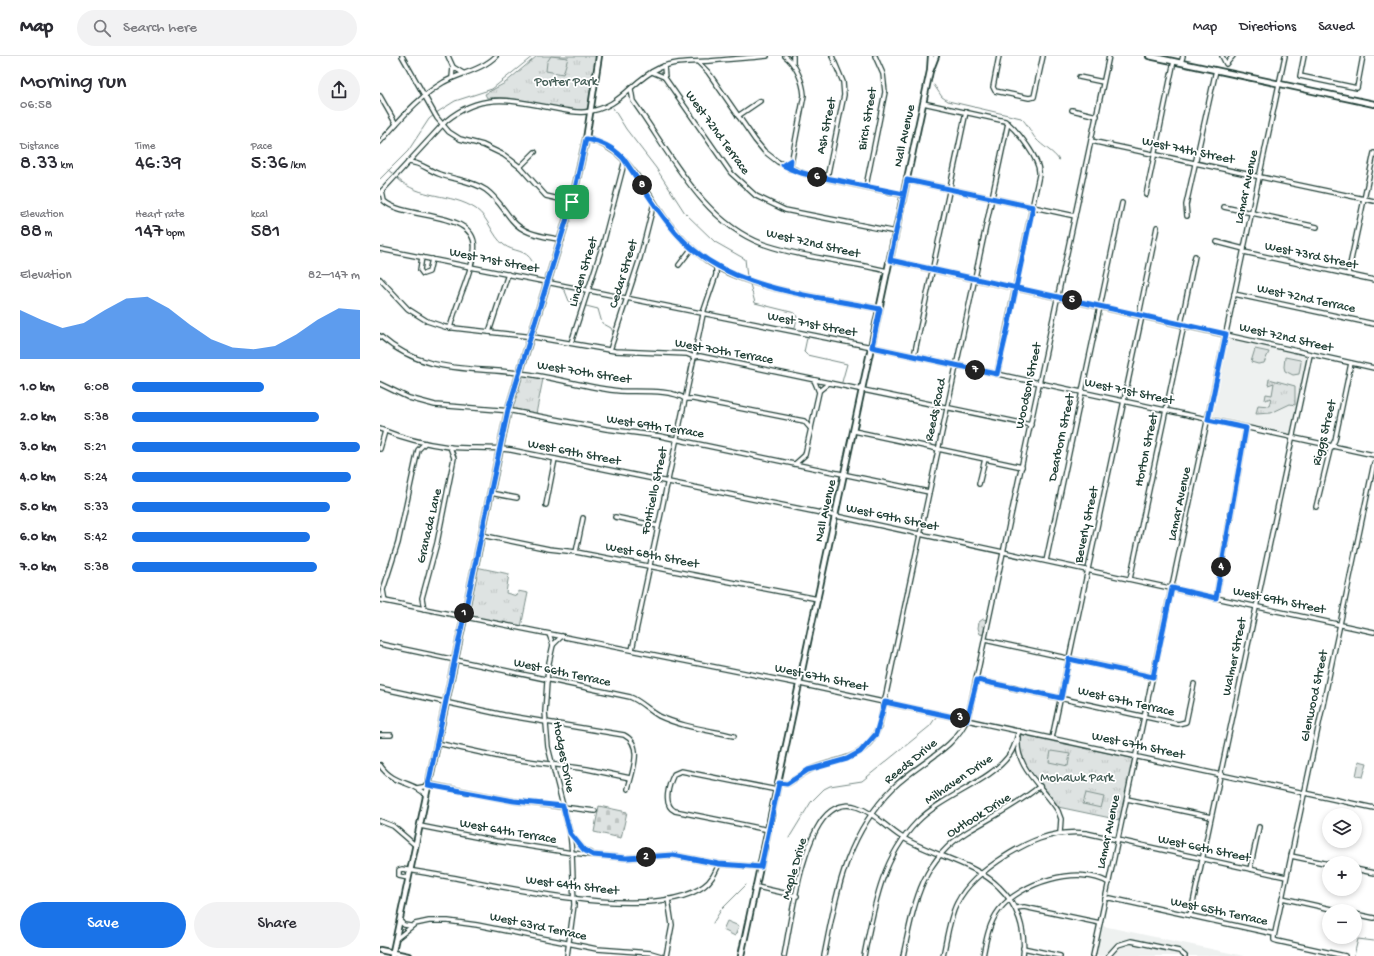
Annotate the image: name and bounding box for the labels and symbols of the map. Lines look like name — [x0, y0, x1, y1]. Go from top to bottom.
park label: Porter Park — [533, 75, 599, 90]
street label: Birch Street — [855, 85, 881, 152]
street label: West 72nd Terrace — [681, 88, 753, 178]
street label: Ash Street — [814, 95, 841, 156]
street label: Nall Avenue — [891, 103, 919, 169]
street label: West 74th Street — [1141, 134, 1237, 168]
street label: Lamar Avenue — [1232, 148, 1262, 225]
pin: 6 — [807, 167, 827, 187]
pin: 8 — [632, 175, 652, 195]
pin — [555, 185, 589, 219]
street label: West 72nd Street — [765, 226, 863, 262]
street label: Linden Street — [566, 234, 602, 309]
street label: Cedar Street — [606, 236, 642, 310]
street label: West 73rd Street — [1263, 239, 1360, 274]
street label: West 71st Street — [448, 245, 542, 277]
street label: West 72nd Terrace — [1255, 281, 1357, 317]
pin: 5 — [1062, 290, 1082, 310]
street label: West 71st Street — [766, 309, 860, 341]
street label: West 72nd Street — [1238, 320, 1336, 356]
street label: West 70th Terrace — [674, 336, 775, 368]
street label: Woodson Street — [1013, 340, 1046, 430]
street label: West 70th Street — [536, 358, 634, 388]
pin: 7 — [965, 360, 985, 380]
street label: West 71st Street — [1083, 375, 1177, 409]
street label: Reeds Road — [922, 376, 950, 443]
street label: Dearborn Street — [1045, 391, 1079, 484]
street label: Riggs Street — [1310, 397, 1341, 467]
street label: Horton Street — [1132, 410, 1162, 488]
street label: West 69th Terrace — [605, 412, 705, 442]
street label: West 69th Street — [526, 437, 623, 470]
street label: Fonticello Street — [638, 444, 672, 537]
street label: Lamar Avenue — [1165, 465, 1195, 542]
street label: Nall Avenue — [812, 478, 840, 544]
street label: Beverly Street — [1071, 484, 1103, 565]
street label: Granada Lane — [414, 487, 446, 565]
street label: West 69th Street — [844, 501, 941, 535]
street label: West 68th Street — [604, 540, 702, 573]
pin: 4 — [1211, 557, 1231, 577]
street label: West 69th Street — [1231, 584, 1328, 618]
pin: 1 — [454, 603, 474, 623]
street label: Walmer Street — [1219, 615, 1251, 697]
street label: Glenwood Street — [1298, 647, 1332, 743]
street label: West 66th Terrace — [512, 655, 612, 691]
street label: West 67th Street — [773, 661, 870, 695]
street label: West 67th Terrace — [1076, 684, 1176, 720]
pin: 3 — [950, 708, 970, 728]
street label: Hodges Drive — [549, 720, 577, 794]
street label: West 67th Street — [1090, 729, 1187, 763]
street label: Reeds Drive — [881, 736, 941, 788]
street label: Milhaven Drive — [922, 752, 996, 808]
park label: Mohawk Park — [1040, 771, 1115, 786]
street label: Outlook Drive — [944, 790, 1014, 842]
street label: Lamar Avenue — [1094, 793, 1124, 870]
street label: West 64th Terrace — [458, 816, 558, 848]
street label: West 66th Street — [1156, 832, 1253, 866]
street label: Maple Drive — [779, 836, 811, 902]
pin: 2 — [636, 847, 656, 867]
street label: West 64th Street — [525, 873, 621, 899]
street label: West 65th Terrace — [1169, 894, 1269, 930]
street label: West 63rd Terrace — [488, 909, 588, 945]

